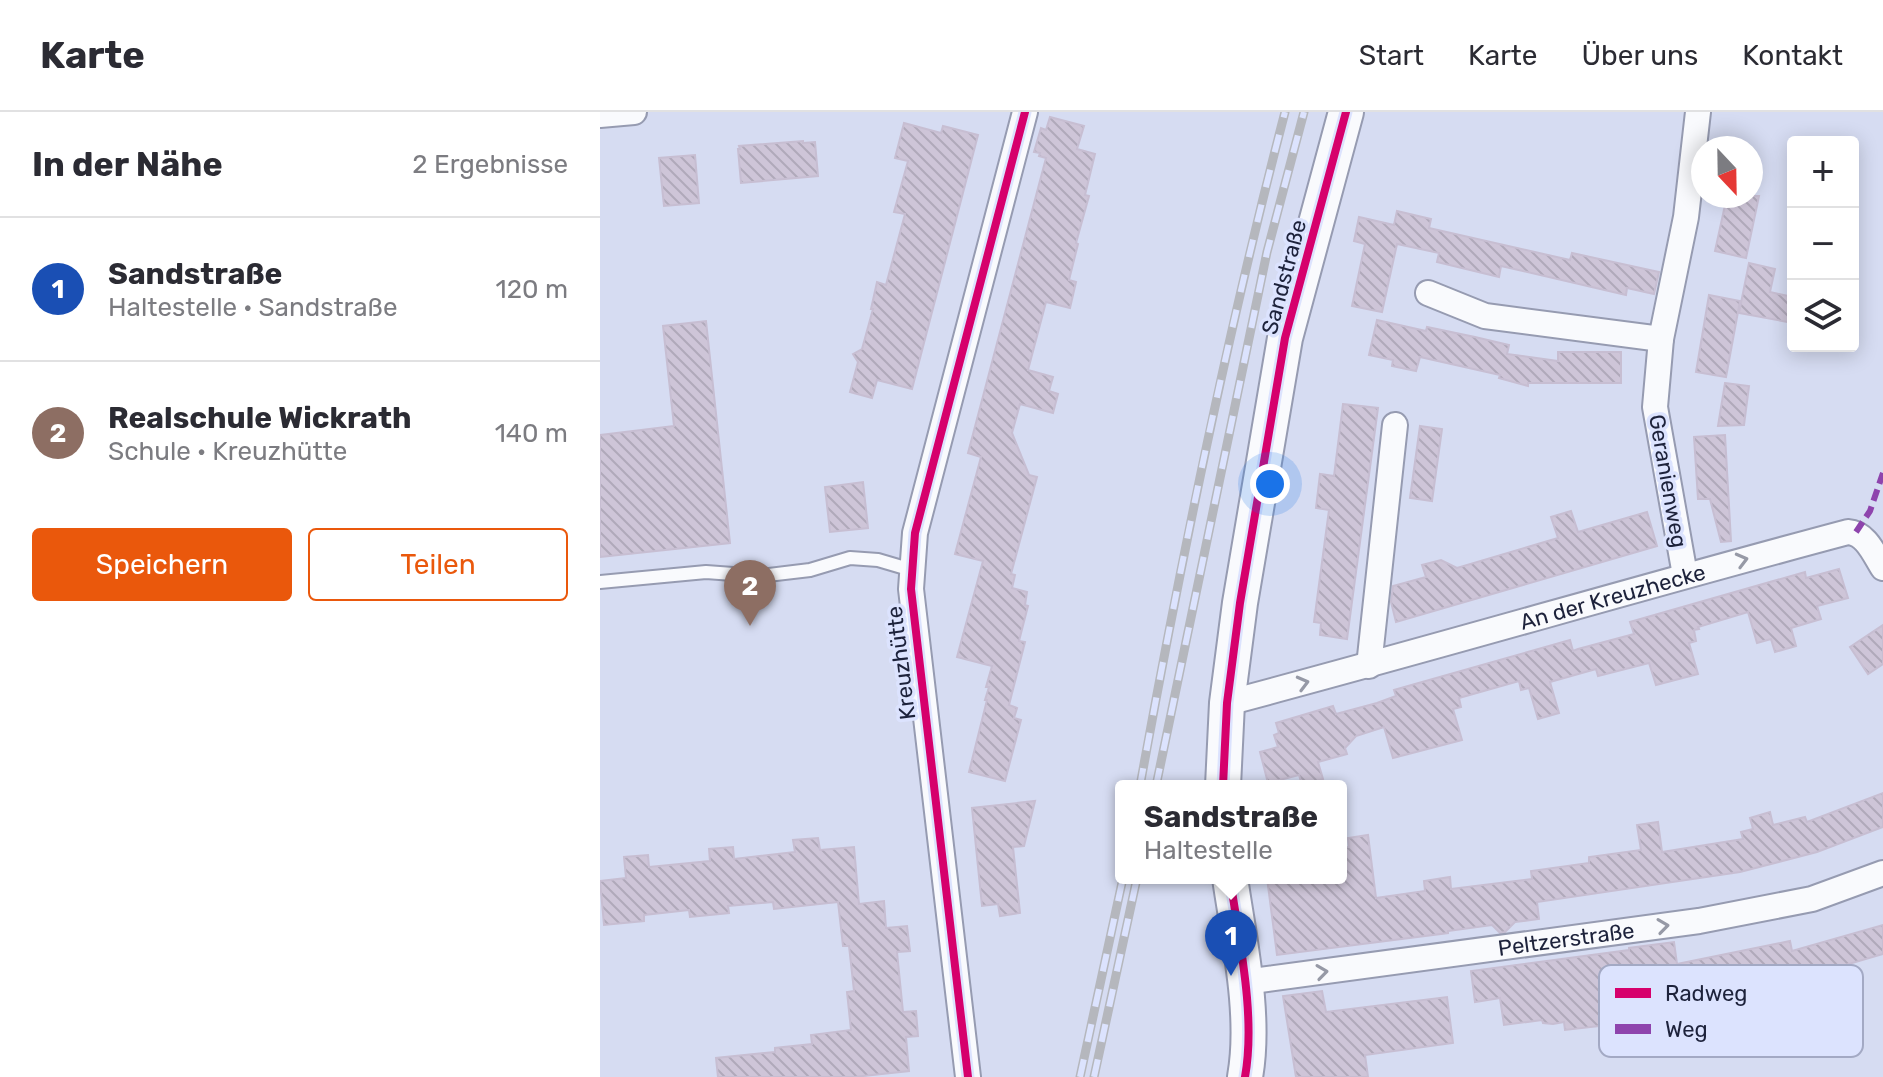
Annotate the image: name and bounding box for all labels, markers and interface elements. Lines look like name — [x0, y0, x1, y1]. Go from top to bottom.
text: Karte — [40, 32, 145, 78]
text: Start — [1359, 39, 1424, 72]
text: Karte — [1468, 39, 1537, 72]
text: Über uns — [1581, 39, 1698, 72]
text: Kontakt — [1742, 39, 1843, 72]
north arrow — [1691, 136, 1763, 208]
map controls — [1787, 136, 1859, 352]
button: + — [1787, 136, 1859, 208]
text: In der Nähe — [32, 144, 223, 185]
text: 2 Ergebnisse — [412, 149, 568, 180]
button: − — [1787, 208, 1859, 280]
street label: Sandstraße — [1256, 217, 1312, 337]
text: Sandstraße — [108, 256, 282, 292]
text: 1 — [52, 274, 64, 305]
text: 120 m — [496, 274, 568, 305]
button: layers — [1787, 280, 1859, 352]
text: Haltestelle · Sandstraße — [108, 292, 398, 323]
text: Realschule Wickrath — [108, 400, 411, 436]
street label: Geranienweg — [1643, 412, 1693, 550]
text: 2 — [50, 418, 66, 449]
text: 140 m — [495, 418, 568, 449]
text: Schule · Kreuzhütte — [108, 436, 347, 467]
your location — [1250, 464, 1290, 504]
button: Speichern — [32, 528, 292, 601]
button: Teilen — [308, 528, 568, 601]
one-way arrow — [1734, 553, 1748, 569]
street label: An der Kreuzhecke — [1517, 558, 1708, 635]
pin: 2 — [724, 560, 776, 626]
street label: Kreuzhütte — [881, 605, 921, 721]
one-way arrow — [1295, 676, 1309, 693]
popup — [1115, 780, 1347, 884]
text: Sandstraße — [1144, 799, 1318, 835]
text: Haltestelle — [1144, 835, 1273, 866]
pin: 1 — [1205, 910, 1257, 976]
street label: Peltzerstraße — [1496, 916, 1636, 961]
one-way arrow — [1657, 918, 1670, 935]
one-way arrow — [1316, 964, 1329, 981]
legend — [1599, 965, 1863, 1057]
text: Radweg — [1665, 980, 1747, 1007]
text: Weg — [1665, 1016, 1708, 1043]

